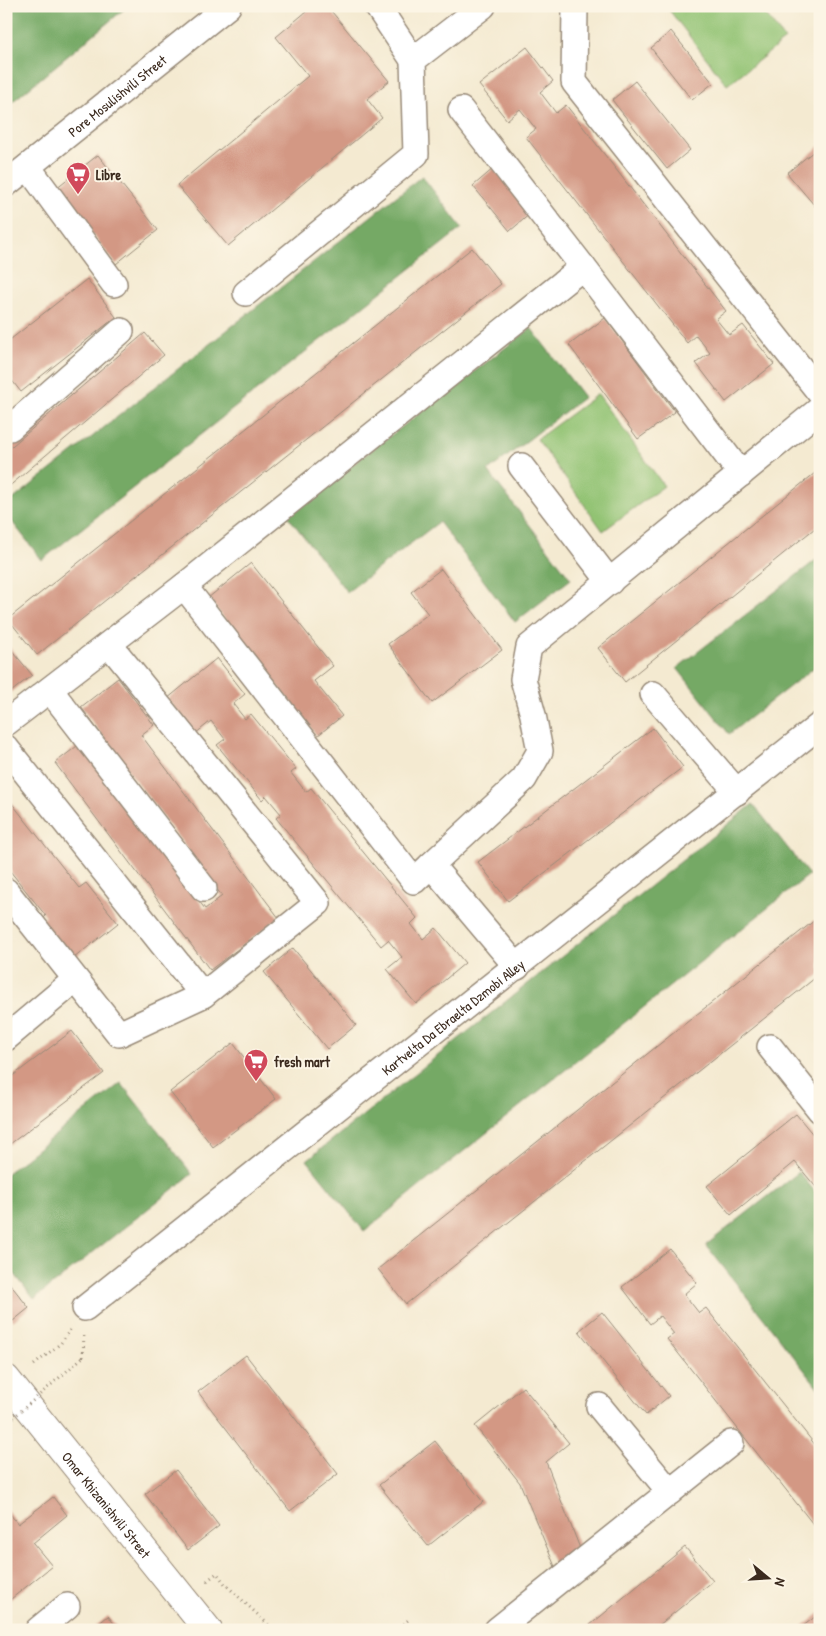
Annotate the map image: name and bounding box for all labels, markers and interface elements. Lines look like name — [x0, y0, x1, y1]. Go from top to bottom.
street label: Pore Mosulishvili Street — [64, 50, 170, 141]
supermarket icon: Libre — [65, 161, 91, 195]
place label: Libre — [96, 165, 122, 184]
street label: Kartvelta Da Ebraelta Dzmobi Alley — [377, 954, 528, 1079]
supermarket icon: fresh mart — [243, 1048, 269, 1082]
place label: fresh mart — [274, 1052, 331, 1071]
street label: Omar Khizanishvili Street — [58, 1447, 156, 1562]
north arrow — [744, 1554, 794, 1604]
text: N — [770, 1576, 791, 1589]

